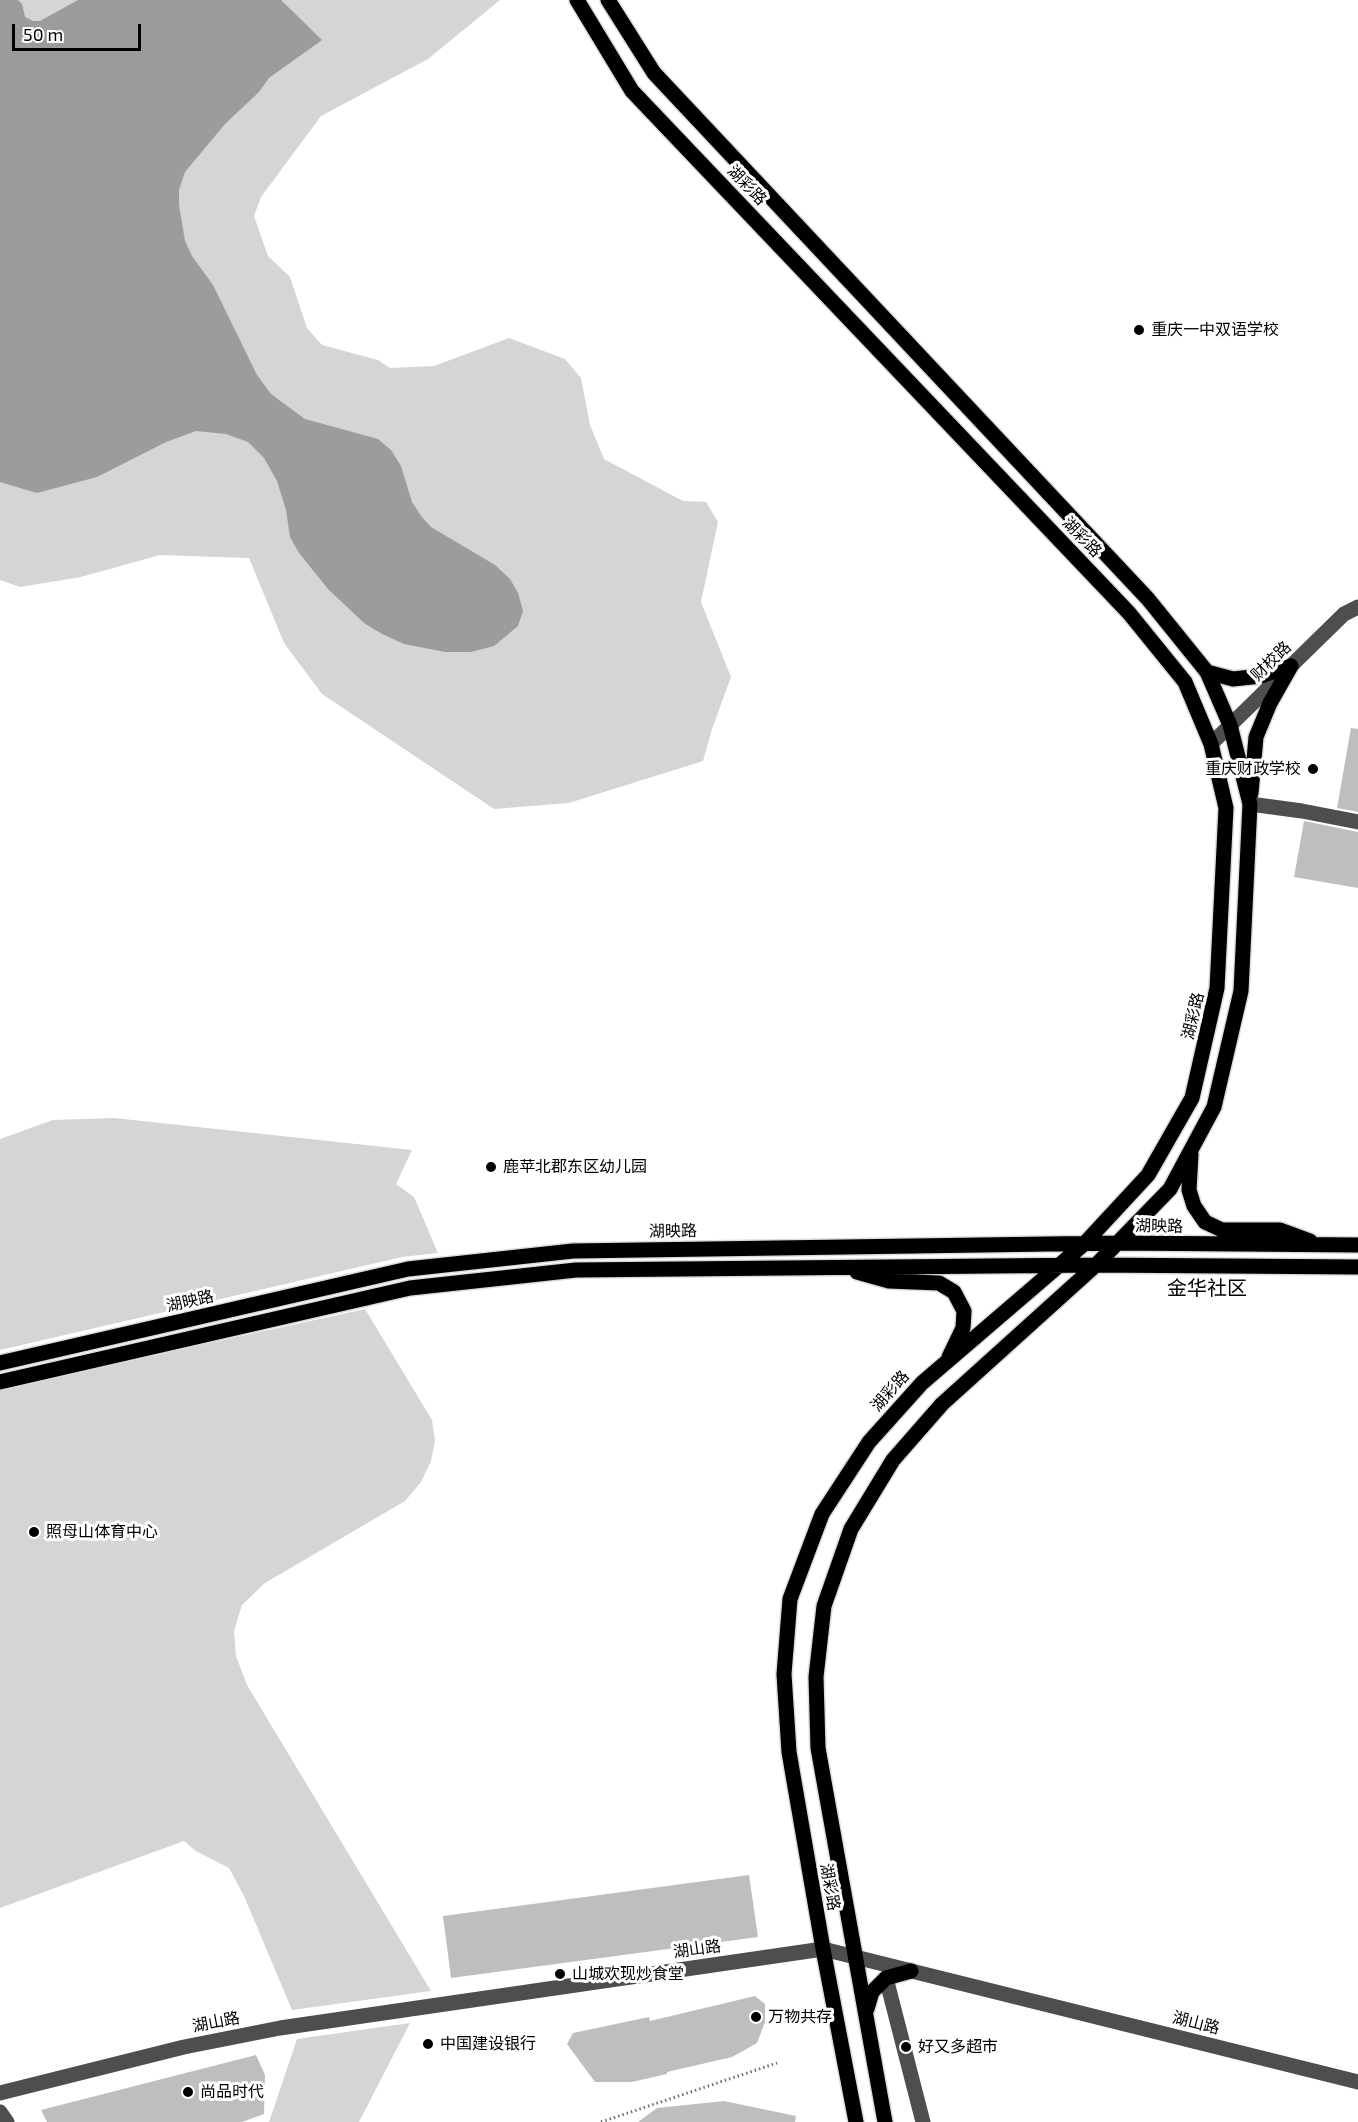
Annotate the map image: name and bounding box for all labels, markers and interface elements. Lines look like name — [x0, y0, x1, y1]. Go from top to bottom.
scale bar — [15, 12, 144, 50]
text: 50 m — [23, 23, 63, 45]
street label: 湖彩路 — [723, 161, 771, 209]
place label: 重庆一中双语学校 — [1151, 320, 1279, 340]
marker: 重庆一中双语学校 — [1132, 323, 1146, 337]
street label: 湖彩路 — [1058, 513, 1106, 561]
street label: 财校路 — [1247, 637, 1295, 685]
place label: 重庆财政学校 — [1205, 759, 1301, 779]
marker: 重庆财政学校 — [1306, 762, 1320, 776]
street label: 湖彩路 — [1178, 990, 1208, 1042]
place label: 鹿苹北郡东区幼儿园 — [503, 1157, 647, 1177]
marker: 鹿苹北郡东区幼儿园 — [484, 1160, 498, 1174]
street label: 湖映路 — [1135, 1216, 1183, 1236]
street label: 湖映路 — [649, 1221, 697, 1241]
district label: 金华社区 — [1167, 1276, 1247, 1300]
street label: 湖映路 — [164, 1286, 216, 1316]
street label: 湖彩路 — [867, 1367, 913, 1415]
place label: 照母山体育中心 — [46, 1522, 158, 1542]
marker: 照母山体育中心 — [27, 1525, 41, 1539]
street label: 湖彩路 — [816, 1862, 844, 1912]
street label: 湖山路 — [672, 1936, 722, 1962]
place label: 山城欢现炒食堂 — [572, 1964, 684, 1984]
marker: 山城欢现炒食堂 — [553, 1967, 567, 1981]
place label: 万物共存 — [768, 2007, 832, 2027]
street label: 湖山路 — [191, 2008, 241, 2036]
street label: 湖山路 — [1170, 2008, 1222, 2038]
marker: 万物共存 — [749, 2010, 763, 2024]
place label: 中国建设银行 — [440, 2034, 536, 2054]
marker: 中国建设银行 — [421, 2037, 435, 2051]
place label: 好又多超市 — [918, 2037, 998, 2057]
marker: 好又多超市 — [899, 2040, 913, 2054]
place label: 尚品时代 — [200, 2082, 264, 2102]
marker: 尚品时代 — [181, 2085, 195, 2099]

